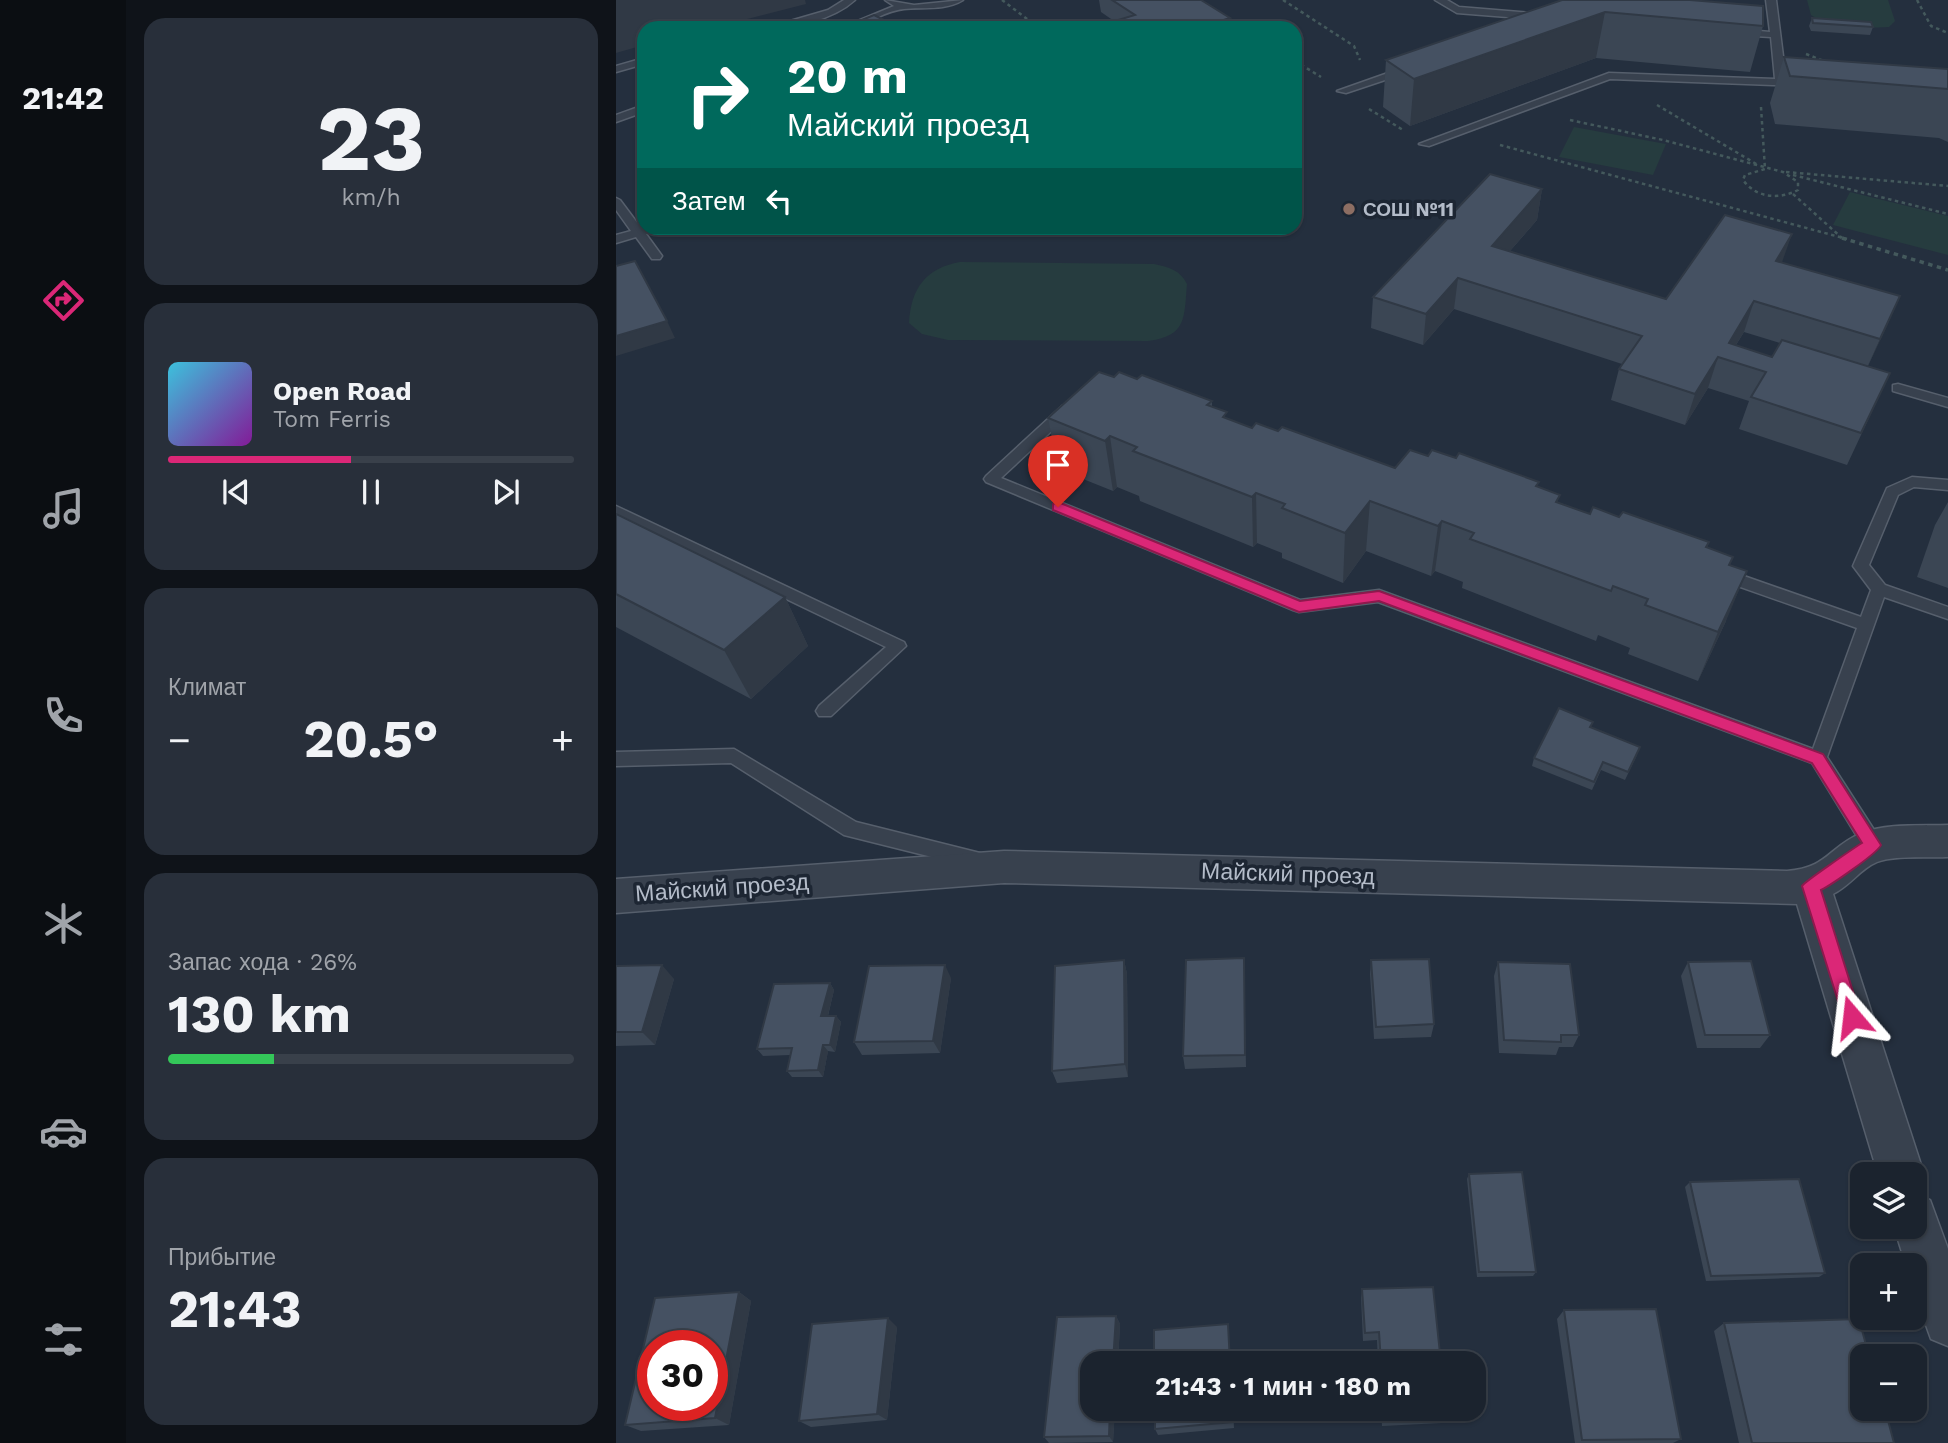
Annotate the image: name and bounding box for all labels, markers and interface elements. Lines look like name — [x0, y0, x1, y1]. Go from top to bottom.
text: 20 m — [787, 47, 908, 105]
icon: right — [672, 49, 763, 140]
text: 21:42 — [22, 79, 104, 117]
text: 23 — [317, 85, 425, 192]
text: Майский проезд — [787, 106, 1029, 144]
icon: left — [760, 182, 798, 220]
text: km/h — [341, 184, 401, 211]
text: Затем — [672, 186, 746, 216]
place label: СОШ №11 — [1363, 198, 1454, 221]
marker: СОШ №11 — [1341, 201, 1357, 217]
icon: directions — [39, 276, 88, 325]
text: Open Road — [273, 376, 411, 406]
text: Tom Ferris — [273, 406, 391, 433]
pin — [1028, 435, 1088, 507]
icon: arrive — [1039, 446, 1077, 484]
icon: previous — [217, 473, 255, 511]
icon: pause — [352, 473, 390, 511]
icon: next — [487, 473, 525, 511]
icon: music — [39, 484, 88, 533]
text: Климат — [168, 674, 246, 701]
icon: phone — [39, 691, 88, 740]
text: 20.5° — [303, 709, 439, 770]
text: − — [168, 718, 191, 762]
text: + — [551, 718, 574, 762]
street label: Майский проезд — [1201, 857, 1376, 891]
street label: Майский проезд — [634, 868, 810, 908]
icon: climate — [39, 899, 88, 948]
text: Запас хода · 26% — [168, 949, 357, 976]
position arrow — [1815, 980, 1889, 1054]
text: 130 km — [168, 984, 351, 1045]
icon: car — [39, 1107, 88, 1156]
map controls — [1850, 1162, 1927, 1421]
button: layers — [1850, 1162, 1927, 1239]
text: Прибытие — [168, 1244, 276, 1271]
button: + — [1850, 1253, 1927, 1330]
text: 21:43 — [168, 1279, 302, 1340]
icon: filters — [39, 1315, 88, 1364]
speed limit sign: 30 — [637, 1330, 728, 1421]
button: − — [1850, 1344, 1927, 1421]
text: 21:43 · 1 мин · 180 m — [1155, 1371, 1411, 1401]

